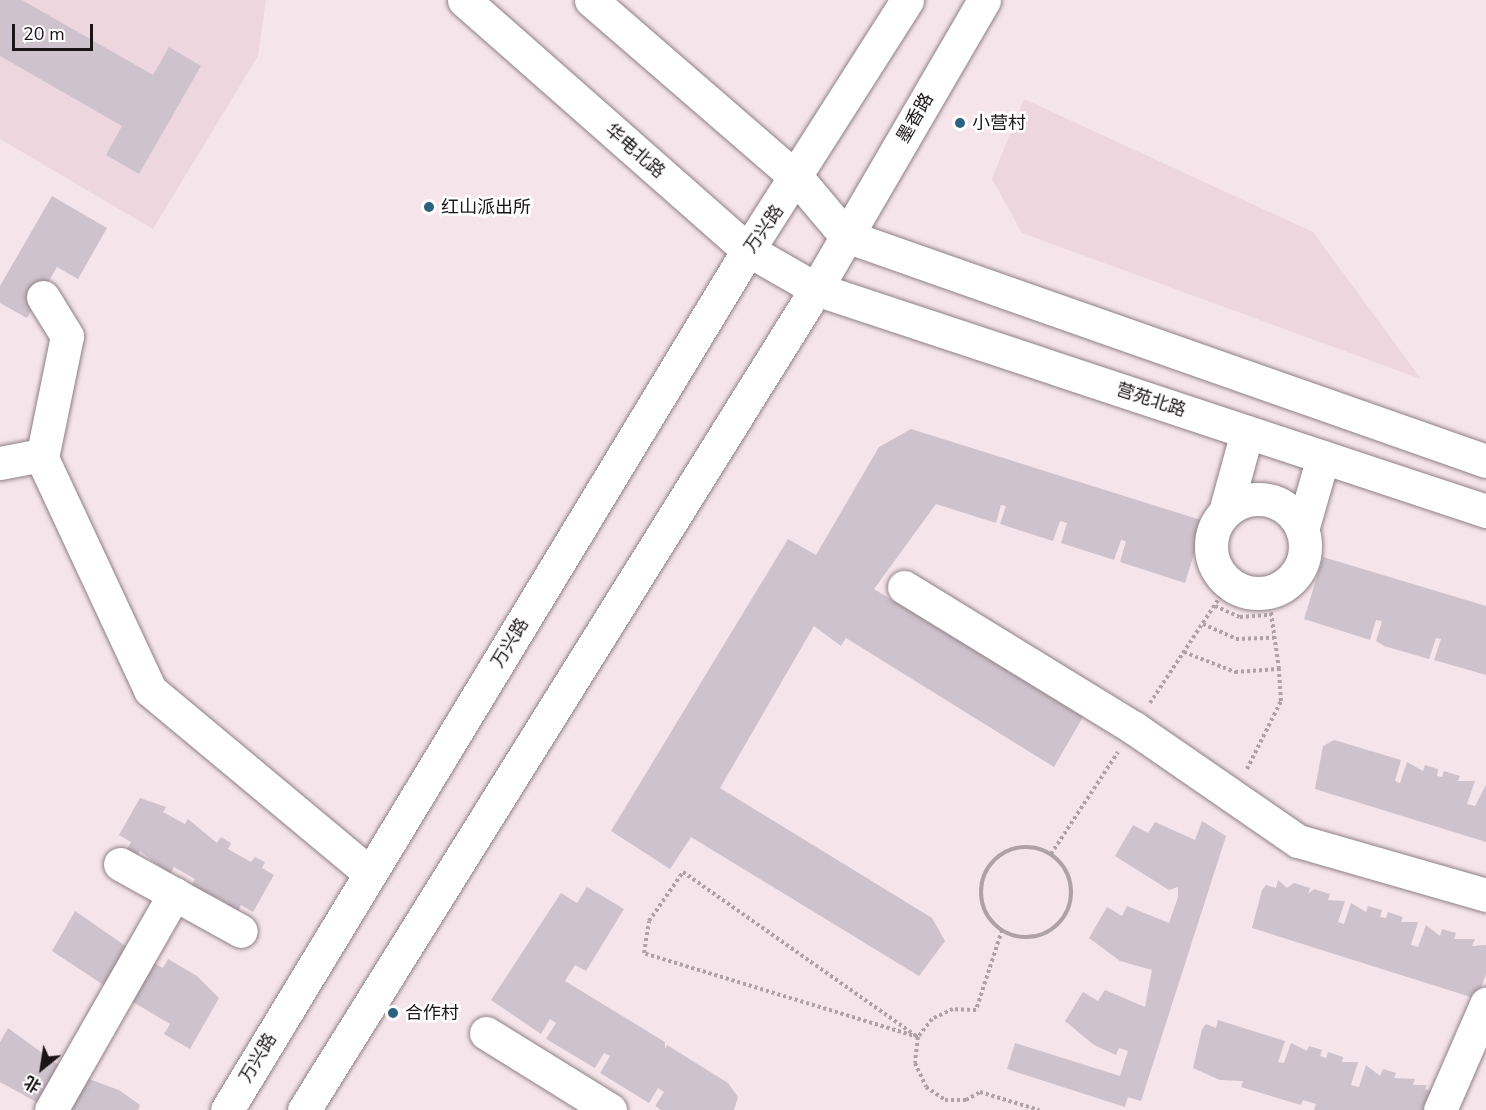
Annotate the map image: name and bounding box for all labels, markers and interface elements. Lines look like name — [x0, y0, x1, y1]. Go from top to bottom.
scale bar — [15, 12, 96, 50]
text: 20 m — [23, 22, 65, 46]
street label: 墨香路 — [892, 89, 938, 147]
place label: 小营村 — [972, 112, 1026, 134]
marker: 小营村 — [953, 116, 967, 130]
street label: 华电北路 — [601, 119, 669, 183]
place label: 红山派出所 — [441, 196, 531, 218]
marker: 红山派出所 — [422, 200, 436, 214]
street label: 万兴路 — [740, 201, 788, 257]
street label: 营苑北路 — [1113, 379, 1189, 421]
street label: 万兴路 — [487, 614, 533, 672]
place label: 合作村 — [405, 1002, 459, 1024]
marker: 合作村 — [386, 1006, 400, 1020]
street label: 万兴路 — [235, 1029, 281, 1087]
north arrow — [12, 1038, 72, 1098]
text: 北 — [21, 1070, 45, 1097]

